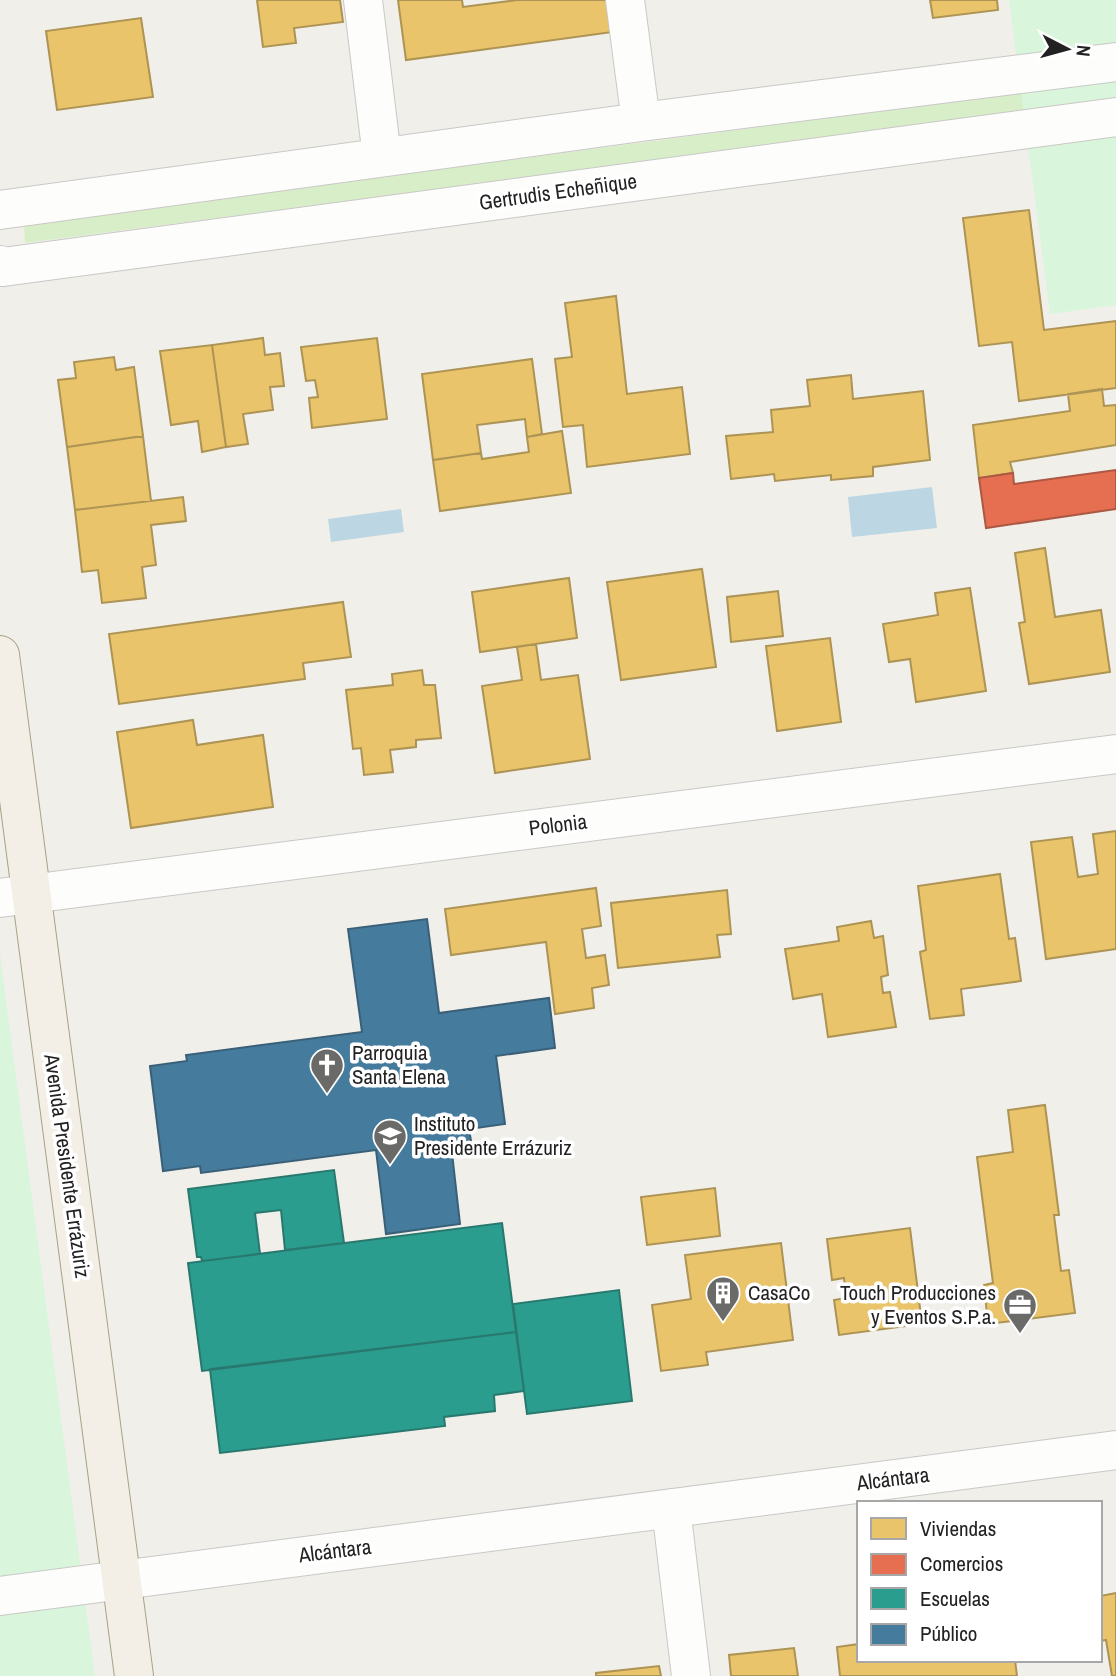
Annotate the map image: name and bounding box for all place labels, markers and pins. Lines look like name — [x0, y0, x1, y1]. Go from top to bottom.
place label: Parroquia Santa Elena — [352, 1038, 446, 1091]
church icon: Parroquia Santa Elena — [308, 1046, 346, 1095]
place label: Instituto Presidente Errázuriz — [414, 1109, 572, 1162]
school or university icon: Instituto Presidente Errázuriz — [371, 1117, 409, 1166]
building icon: CasaCo — [704, 1274, 742, 1323]
place label: CasaCo — [748, 1278, 810, 1307]
place label: Touch Producciones y Eventos S.P.a. — [840, 1278, 996, 1331]
office icon: Touch Producciones y Eventos S.P.a. — [1001, 1286, 1039, 1335]

